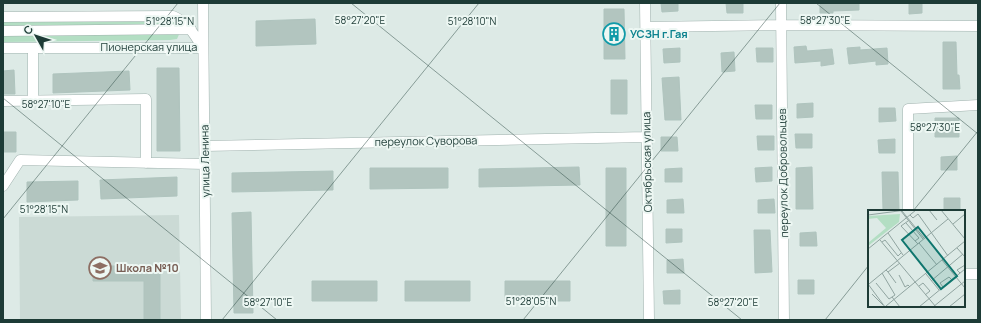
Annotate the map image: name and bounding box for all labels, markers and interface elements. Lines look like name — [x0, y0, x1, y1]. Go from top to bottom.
text: 58°27'20"E — [335, 13, 385, 27]
text: 58°27'30"E — [800, 13, 850, 27]
text: 51°28'15"N — [146, 14, 194, 28]
text: 51°28'10"N — [448, 14, 496, 28]
north arrow — [16, 16, 56, 56]
building icon: УСЗН г.Гая — [601, 21, 627, 47]
text: С — [19, 22, 36, 37]
place label: УСЗН г.Гая — [630, 26, 688, 41]
street label: Пионерская улица — [101, 39, 197, 54]
text: 58°27'10"E — [22, 97, 71, 111]
street label: переулок Добровольцев — [774, 108, 791, 238]
street label: Октябрьская улица — [638, 112, 655, 212]
text: 58°27'30"E — [910, 120, 960, 134]
street label: улица Ленина — [196, 124, 213, 198]
street label: переулок Суворова — [375, 132, 477, 149]
text: 51°28'15"N — [20, 202, 68, 216]
inset map — [868, 210, 965, 307]
school or university icon: Школа №10 — [87, 255, 113, 281]
place label: Школа №10 — [116, 260, 179, 275]
text: 51°28'05"N — [506, 294, 556, 308]
text: 58°27'10"E — [244, 295, 293, 309]
text: 58°27'20"E — [708, 295, 758, 309]

